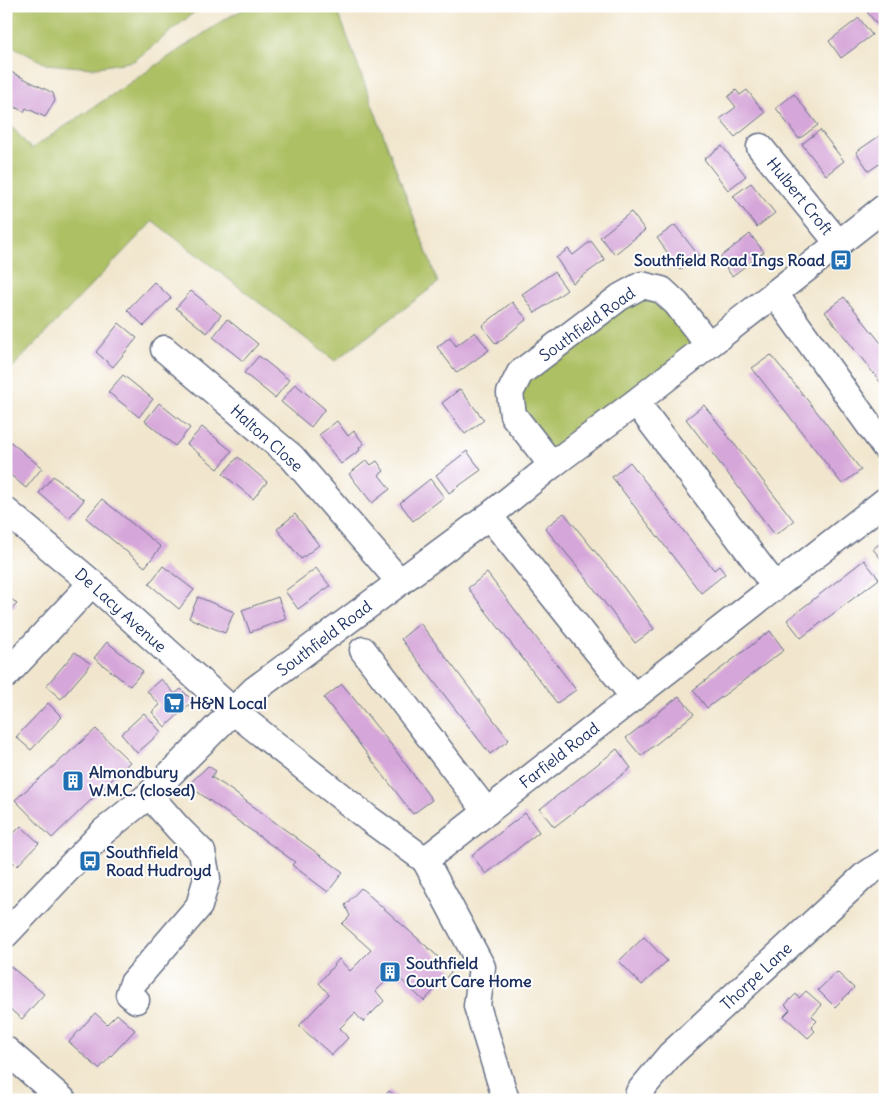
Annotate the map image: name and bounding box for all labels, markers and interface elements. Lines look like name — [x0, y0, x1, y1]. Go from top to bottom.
street label: Hulbert Croft — [763, 153, 838, 239]
bus stop icon: Southfield Road Ings Road — [829, 248, 853, 272]
place label: Southfield Road Ings Road — [634, 250, 826, 271]
street label: Southfield Road — [535, 283, 639, 365]
street label: Halton Close — [227, 400, 307, 476]
street label: De Lacy Avenue — [71, 564, 171, 656]
street label: Southfield Road — [273, 596, 375, 680]
supermarket icon: H&N Local — [162, 691, 186, 715]
place label: H&N Local — [190, 693, 267, 713]
street label: Farfield Road — [515, 718, 603, 792]
place label: Almondbury W.M.C. (closed) — [89, 762, 195, 801]
building icon: Almondbury W.M.C. (closed) — [61, 769, 85, 793]
place label: Southfield Road Hudroyd — [106, 842, 212, 881]
bus stop icon: Southfield Road Hudroyd — [78, 849, 102, 873]
street label: Thorpe Lane — [716, 938, 796, 1014]
place label: Southfield Court Care Home — [406, 953, 532, 991]
building icon: Southfield Court Care Home — [378, 960, 402, 984]

